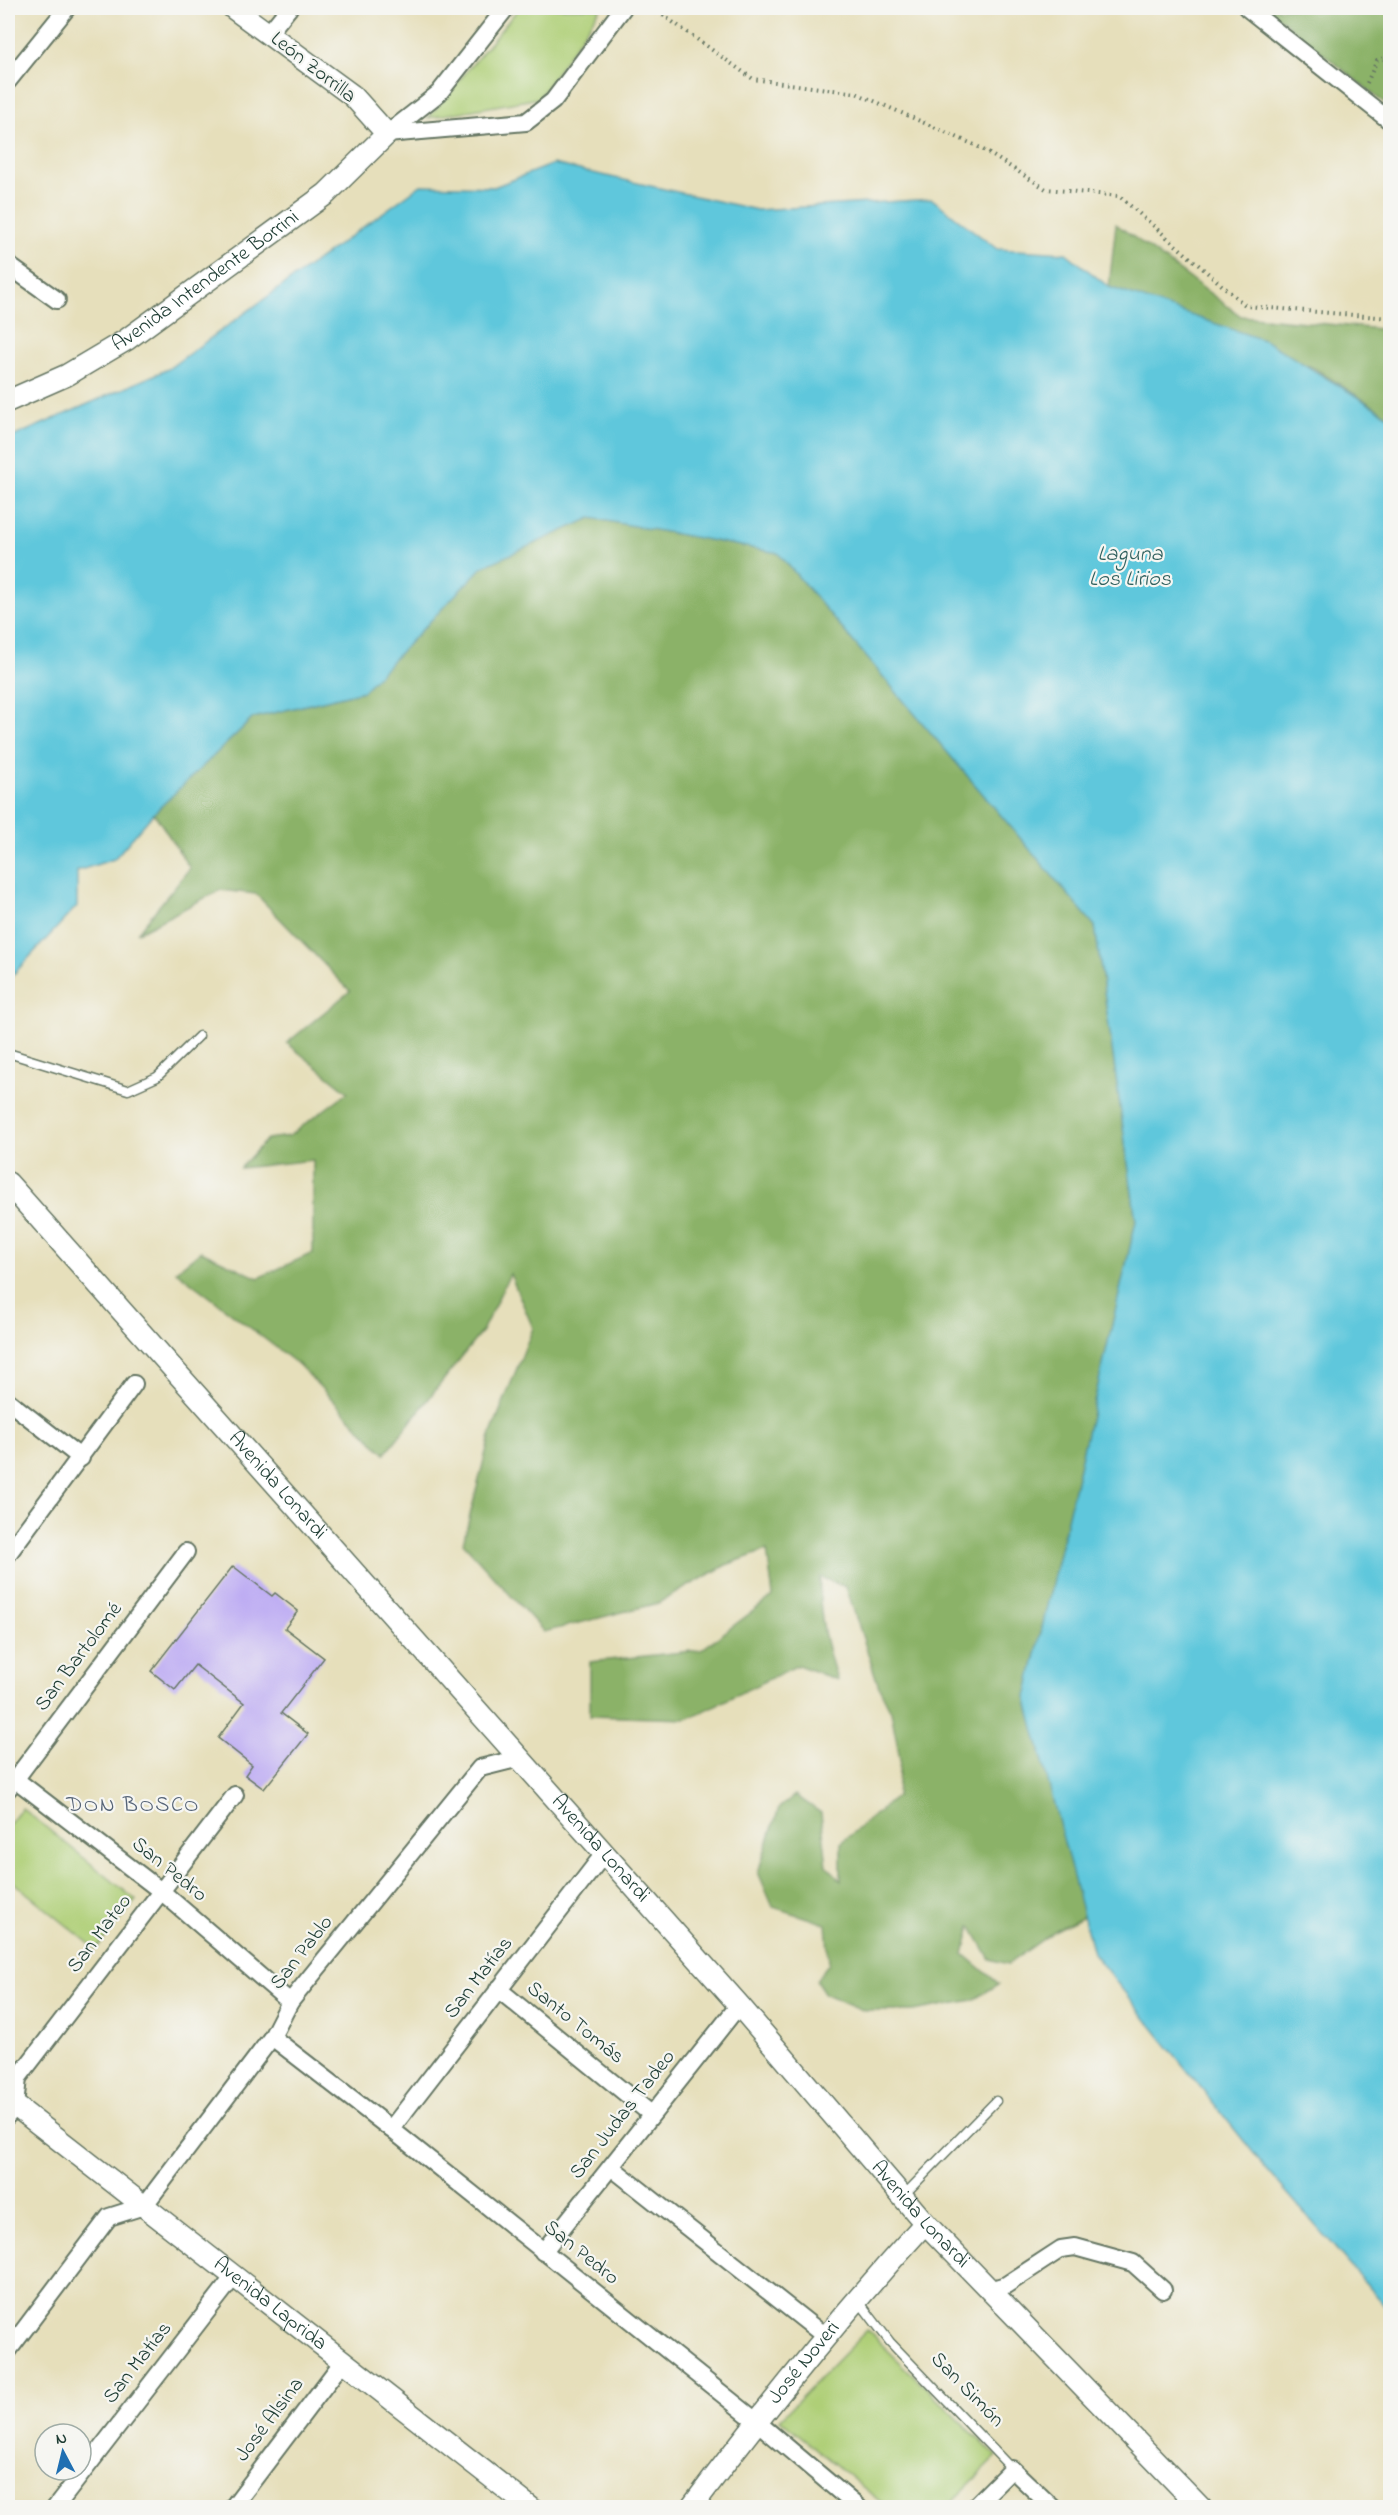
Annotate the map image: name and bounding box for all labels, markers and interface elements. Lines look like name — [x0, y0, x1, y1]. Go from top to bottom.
street label: León Zorrilla — [264, 25, 362, 111]
street label: Avenida Intendente Borrini — [107, 203, 306, 360]
water label: Laguna Los Lirios — [1089, 539, 1172, 596]
street label: Avenida Lonardi — [221, 1425, 334, 1546]
street label: San Bartolomé — [28, 1596, 130, 1718]
street label: Avenida Lonardi — [544, 1788, 657, 1910]
district label: DON BOSCO — [65, 1790, 200, 1822]
street label: San Pedro — [125, 1830, 213, 1910]
street label: San Mateo — [60, 1888, 140, 1980]
street label: San Pablo — [263, 1909, 341, 1997]
street label: San Matías — [437, 1930, 521, 2026]
street label: Santo Tomás — [520, 1974, 630, 2072]
street label: San Judas Tadeo — [563, 2044, 683, 2186]
street label: Avenida Lonardi — [863, 2154, 976, 2275]
street label: San Pedro — [537, 2213, 625, 2293]
street label: Avenida Laprida — [206, 2250, 333, 2358]
street label: San Matías — [96, 2315, 180, 2411]
street label: José Noveri — [761, 2315, 848, 2411]
street label: San Simón — [923, 2345, 1011, 2435]
street label: José Alsina — [228, 2371, 312, 2469]
north arrow — [33, 2422, 93, 2482]
text: N — [55, 2427, 68, 2452]

